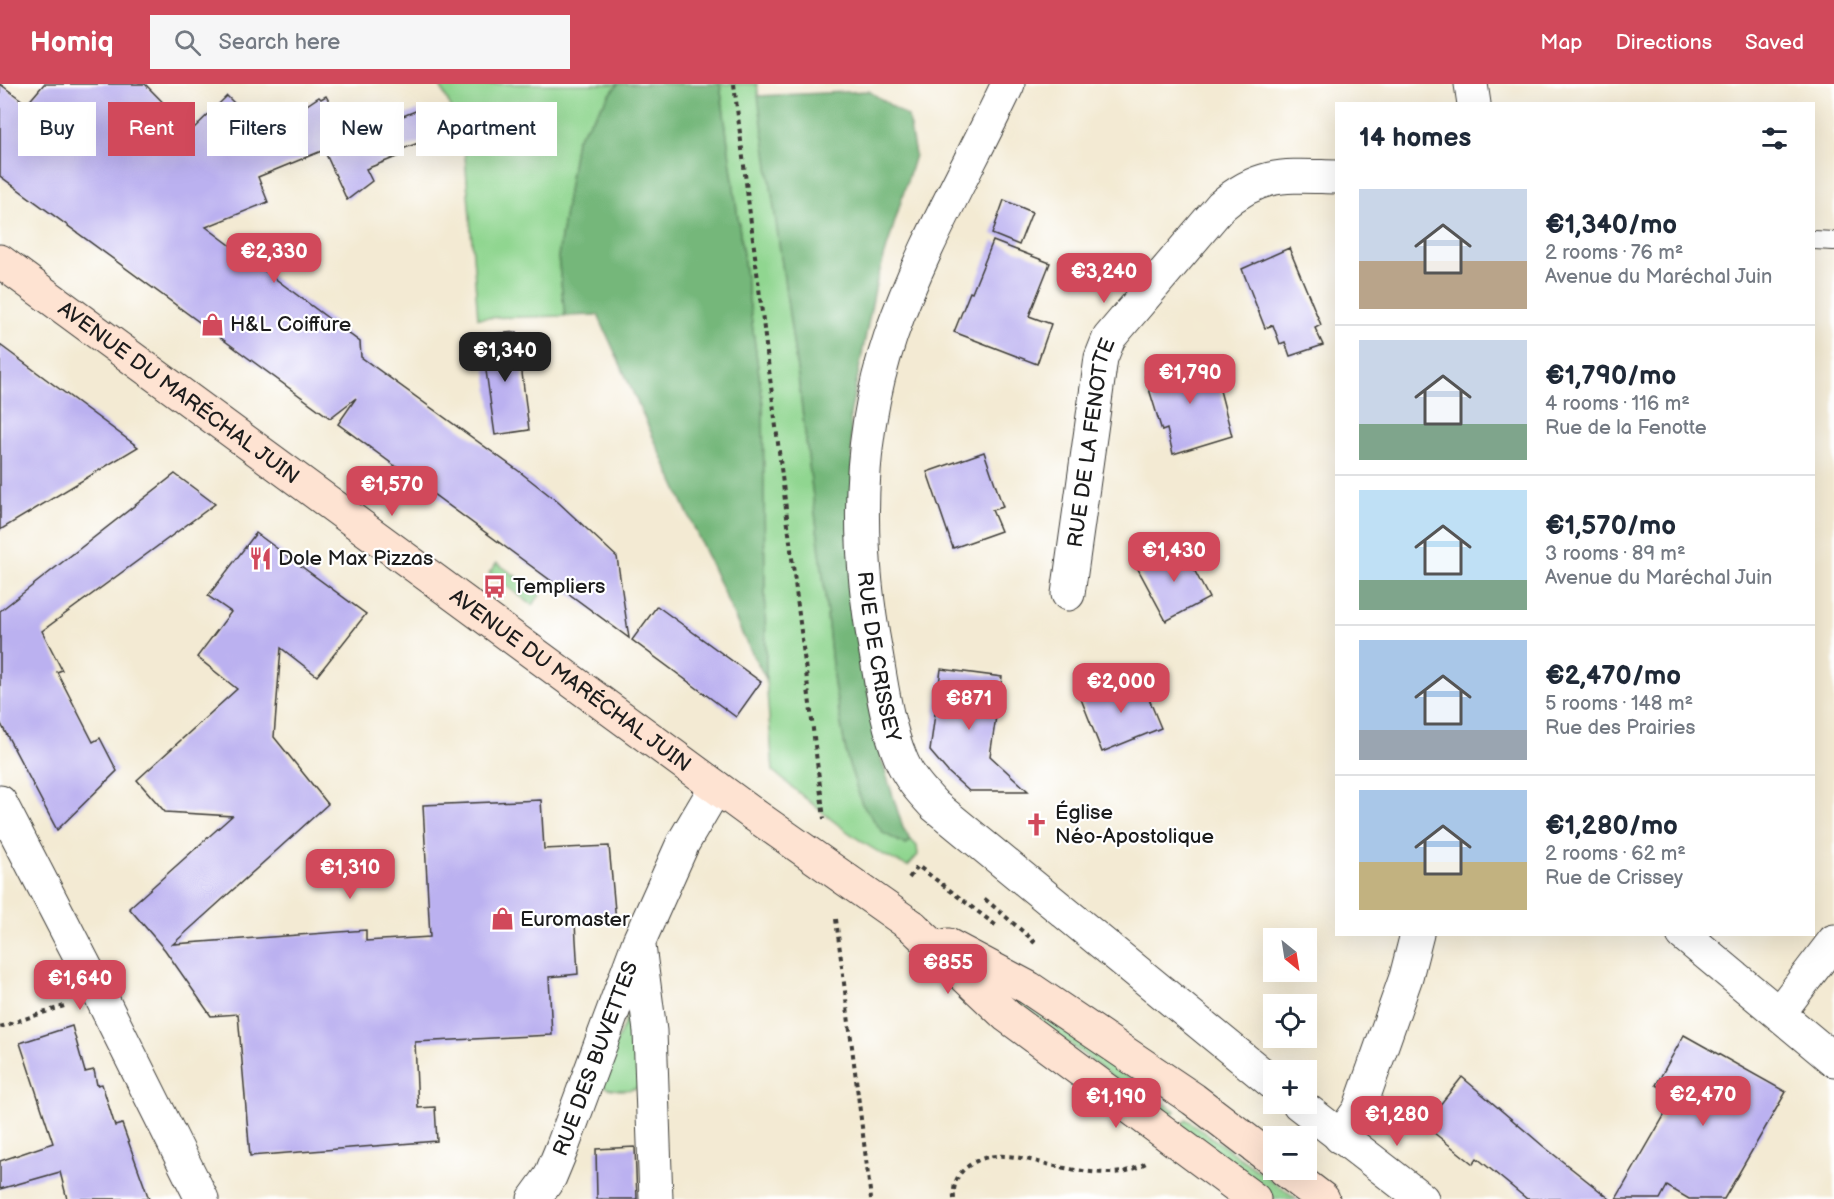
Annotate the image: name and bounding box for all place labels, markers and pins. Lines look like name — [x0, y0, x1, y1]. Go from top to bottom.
pin: €2,330 — [225, 233, 323, 284]
pin: €3,240 — [1055, 253, 1153, 304]
shop icon: H&L Coiffure — [199, 311, 225, 337]
place label: H&L Coiffure — [230, 312, 351, 337]
pin: €1,340 — [456, 332, 554, 383]
pin: €1,790 — [1141, 354, 1239, 405]
pin: €1,570 — [343, 466, 441, 517]
pin: €1,430 — [1125, 532, 1223, 583]
restaurant icon: Dole Max Pizzas — [247, 545, 273, 571]
place label: Dole Max Pizzas — [278, 546, 433, 571]
bus stop icon: Templiers — [482, 573, 508, 599]
place label: Templiers — [513, 574, 605, 599]
pin: €2,000 — [1072, 663, 1170, 714]
pin: €871 — [933, 680, 1005, 731]
place label: Église Néo-Apostolique — [1055, 800, 1214, 849]
church icon: Église Néo-Apostolique — [1024, 811, 1050, 837]
pin: €1,310 — [301, 849, 399, 900]
shop icon: Euromaster — [489, 906, 515, 932]
place label: Euromaster — [520, 907, 630, 932]
pin: €855 — [912, 944, 984, 995]
pin: €1,640 — [31, 960, 129, 1011]
pin: €2,470 — [1654, 1076, 1752, 1127]
pin: €1,190 — [1067, 1078, 1165, 1129]
pin: €1,280 — [1348, 1096, 1446, 1147]

